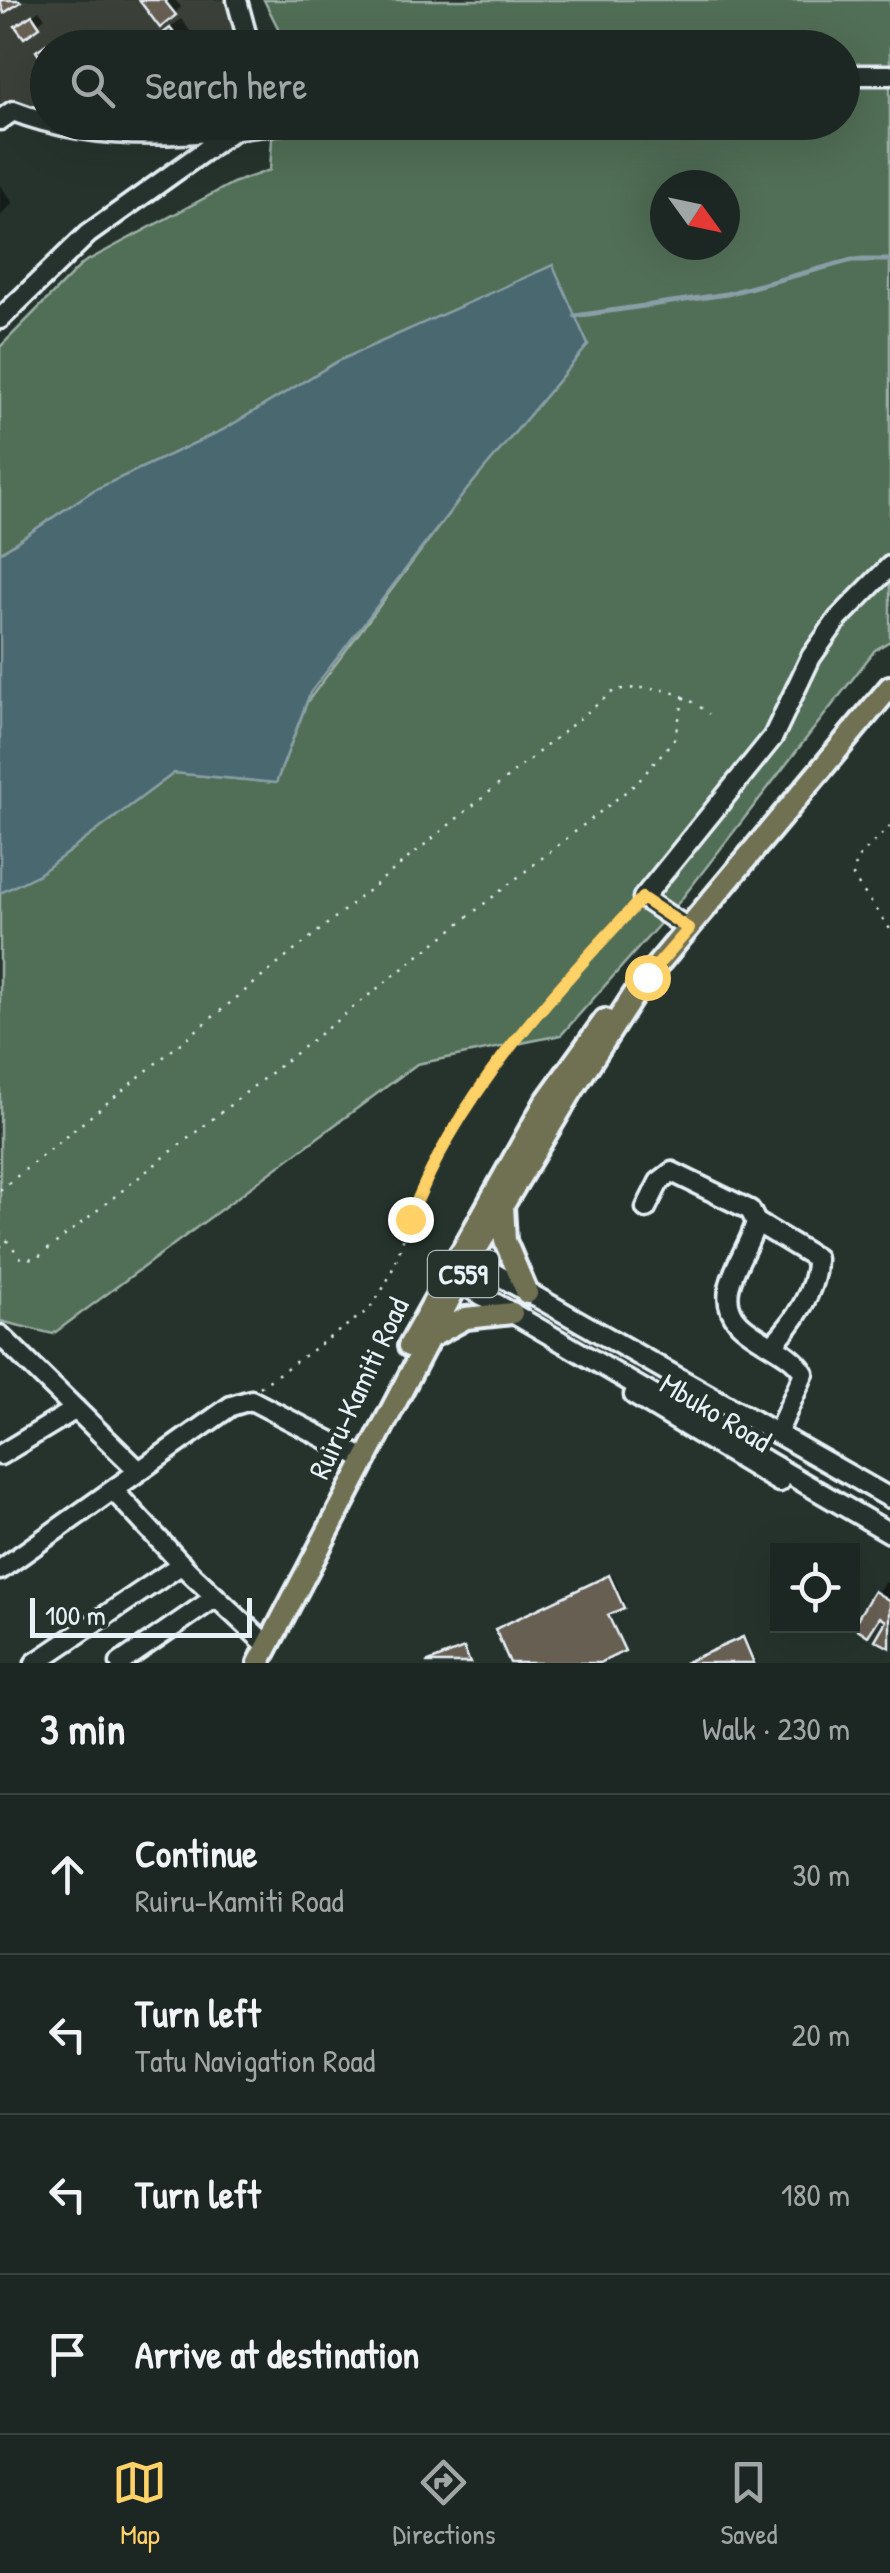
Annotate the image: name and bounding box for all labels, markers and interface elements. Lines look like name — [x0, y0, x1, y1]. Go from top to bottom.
search box — [30, 30, 860, 140]
icon: search — [65, 58, 120, 113]
text: Search here — [145, 59, 307, 111]
north arrow — [650, 170, 740, 260]
route start — [625, 955, 671, 1001]
route end — [388, 1197, 434, 1243]
road number: C559 — [428, 1251, 498, 1297]
street label: Ruiru-Kamiti Road — [299, 1291, 418, 1485]
street label: Mbuko Road — [653, 1363, 779, 1461]
map controls — [770, 1543, 860, 1633]
button: locate — [770, 1543, 860, 1633]
scale bar — [30, 1593, 252, 1638]
text: 100 m — [45, 1596, 106, 1634]
text: 3 min — [40, 1700, 125, 1757]
text: Walk · 230 m — [702, 1707, 850, 1750]
text: Continue — [135, 1827, 257, 1879]
icon: ahead — [40, 1847, 95, 1902]
text: 30 m — [792, 1853, 850, 1896]
text: Ruiru-Kamiti Road — [135, 1879, 344, 1922]
text: Turn left — [135, 1987, 260, 2039]
icon: left — [40, 2007, 95, 2062]
text: 20 m — [792, 2013, 850, 2056]
text: Tatu Navigation Road — [135, 2039, 375, 2082]
icon: left — [40, 2167, 95, 2222]
text: Turn left — [135, 2168, 260, 2220]
text: 180 m — [781, 2173, 850, 2216]
icon: arrive — [40, 2327, 95, 2382]
text: Arrive at destination — [135, 2328, 419, 2380]
tab: Map — [112, 2455, 167, 2553]
tab: Directions — [392, 2455, 495, 2553]
tab: Saved — [720, 2455, 778, 2553]

